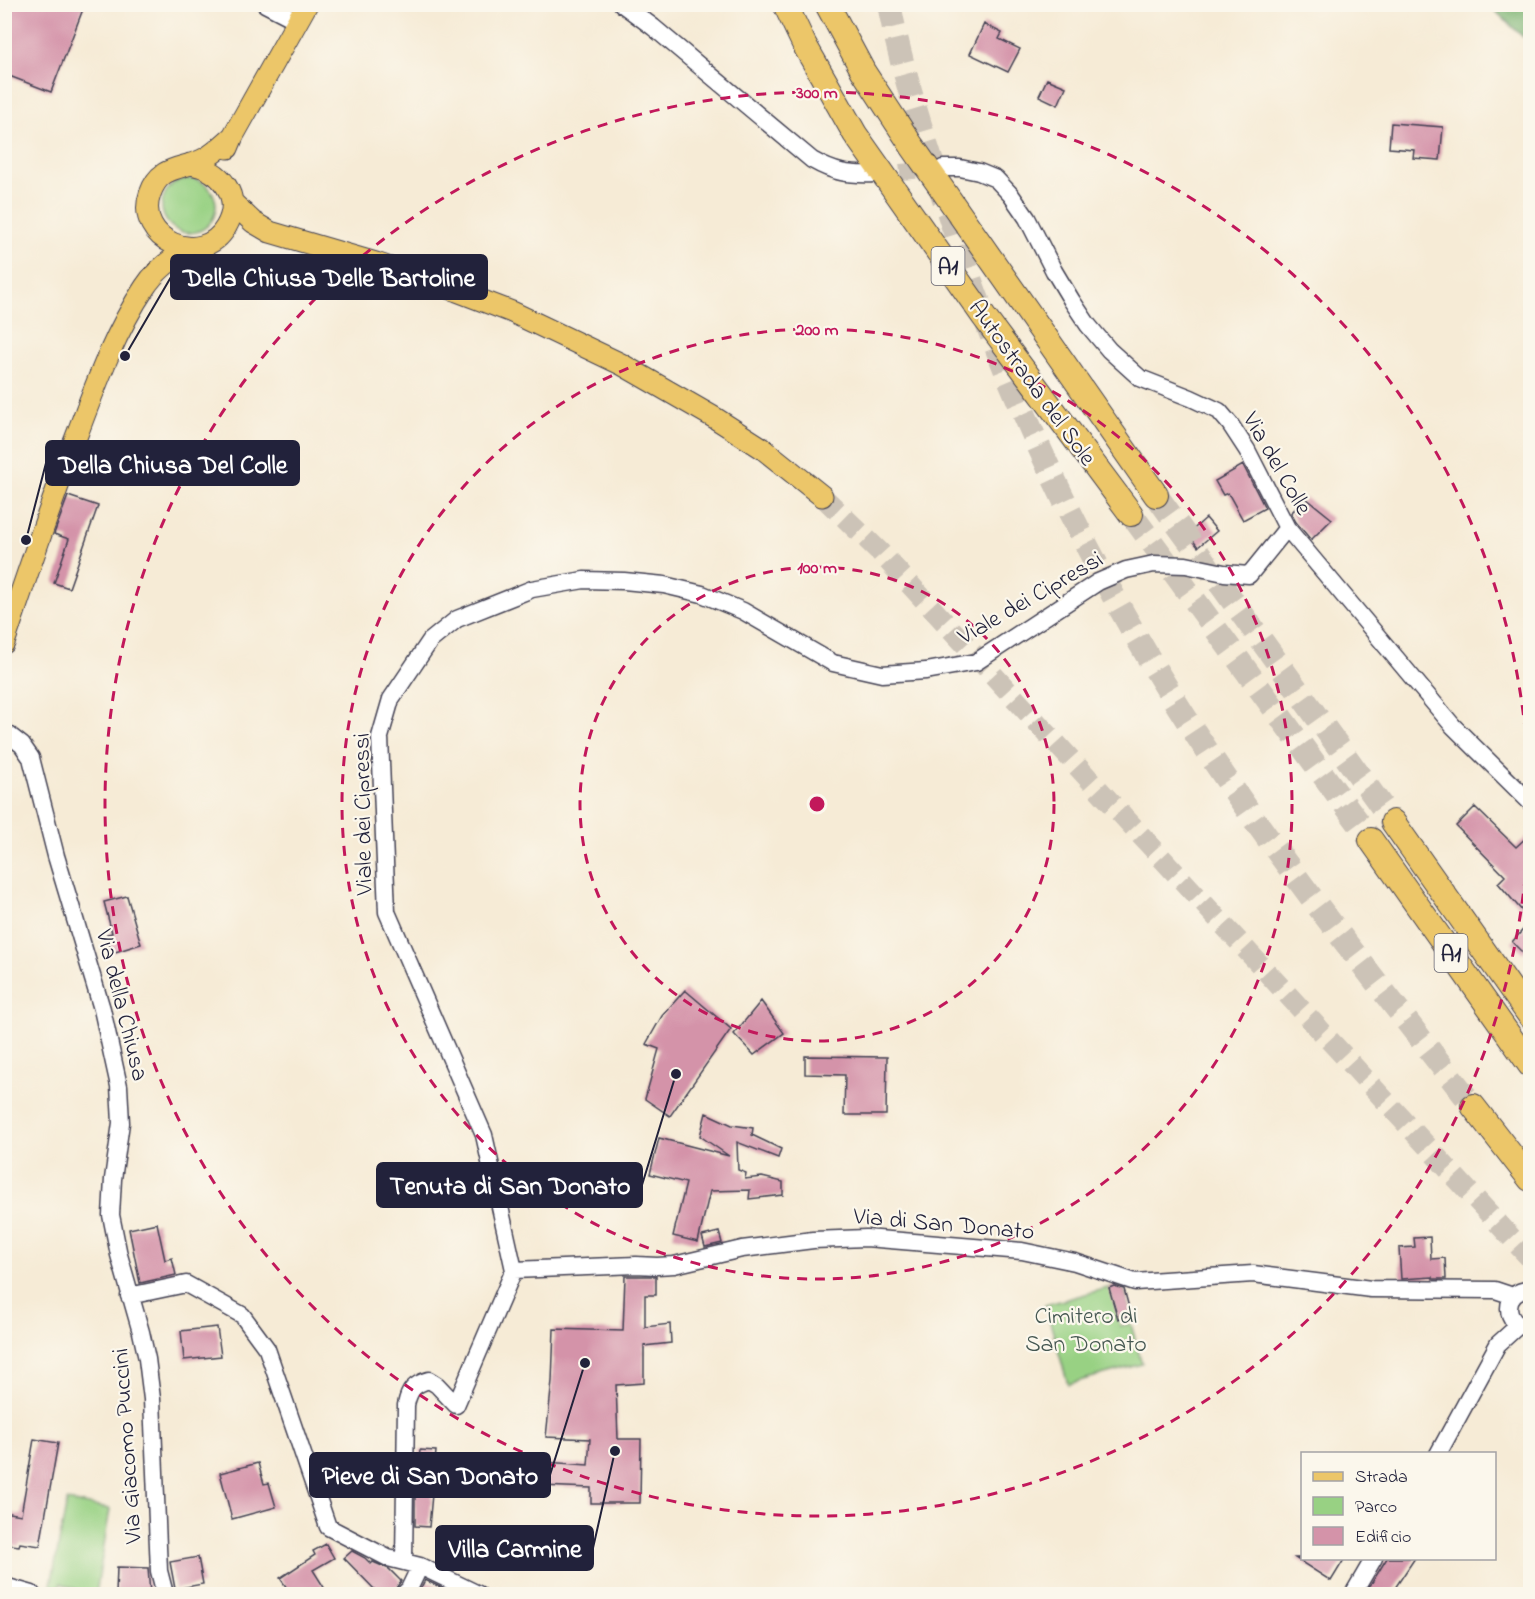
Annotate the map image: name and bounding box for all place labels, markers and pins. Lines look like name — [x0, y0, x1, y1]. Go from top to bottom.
callout: Della Chiusa Delle Bartoline — [171, 255, 487, 299]
callout: Della Chiusa Del Colle — [46, 441, 299, 485]
centre of rings — [807, 794, 827, 814]
callout: Tenuta di San Donato — [377, 1163, 642, 1207]
callout: Pieve di San Donato — [310, 1453, 550, 1497]
callout: Villa Carmine — [436, 1526, 593, 1570]

